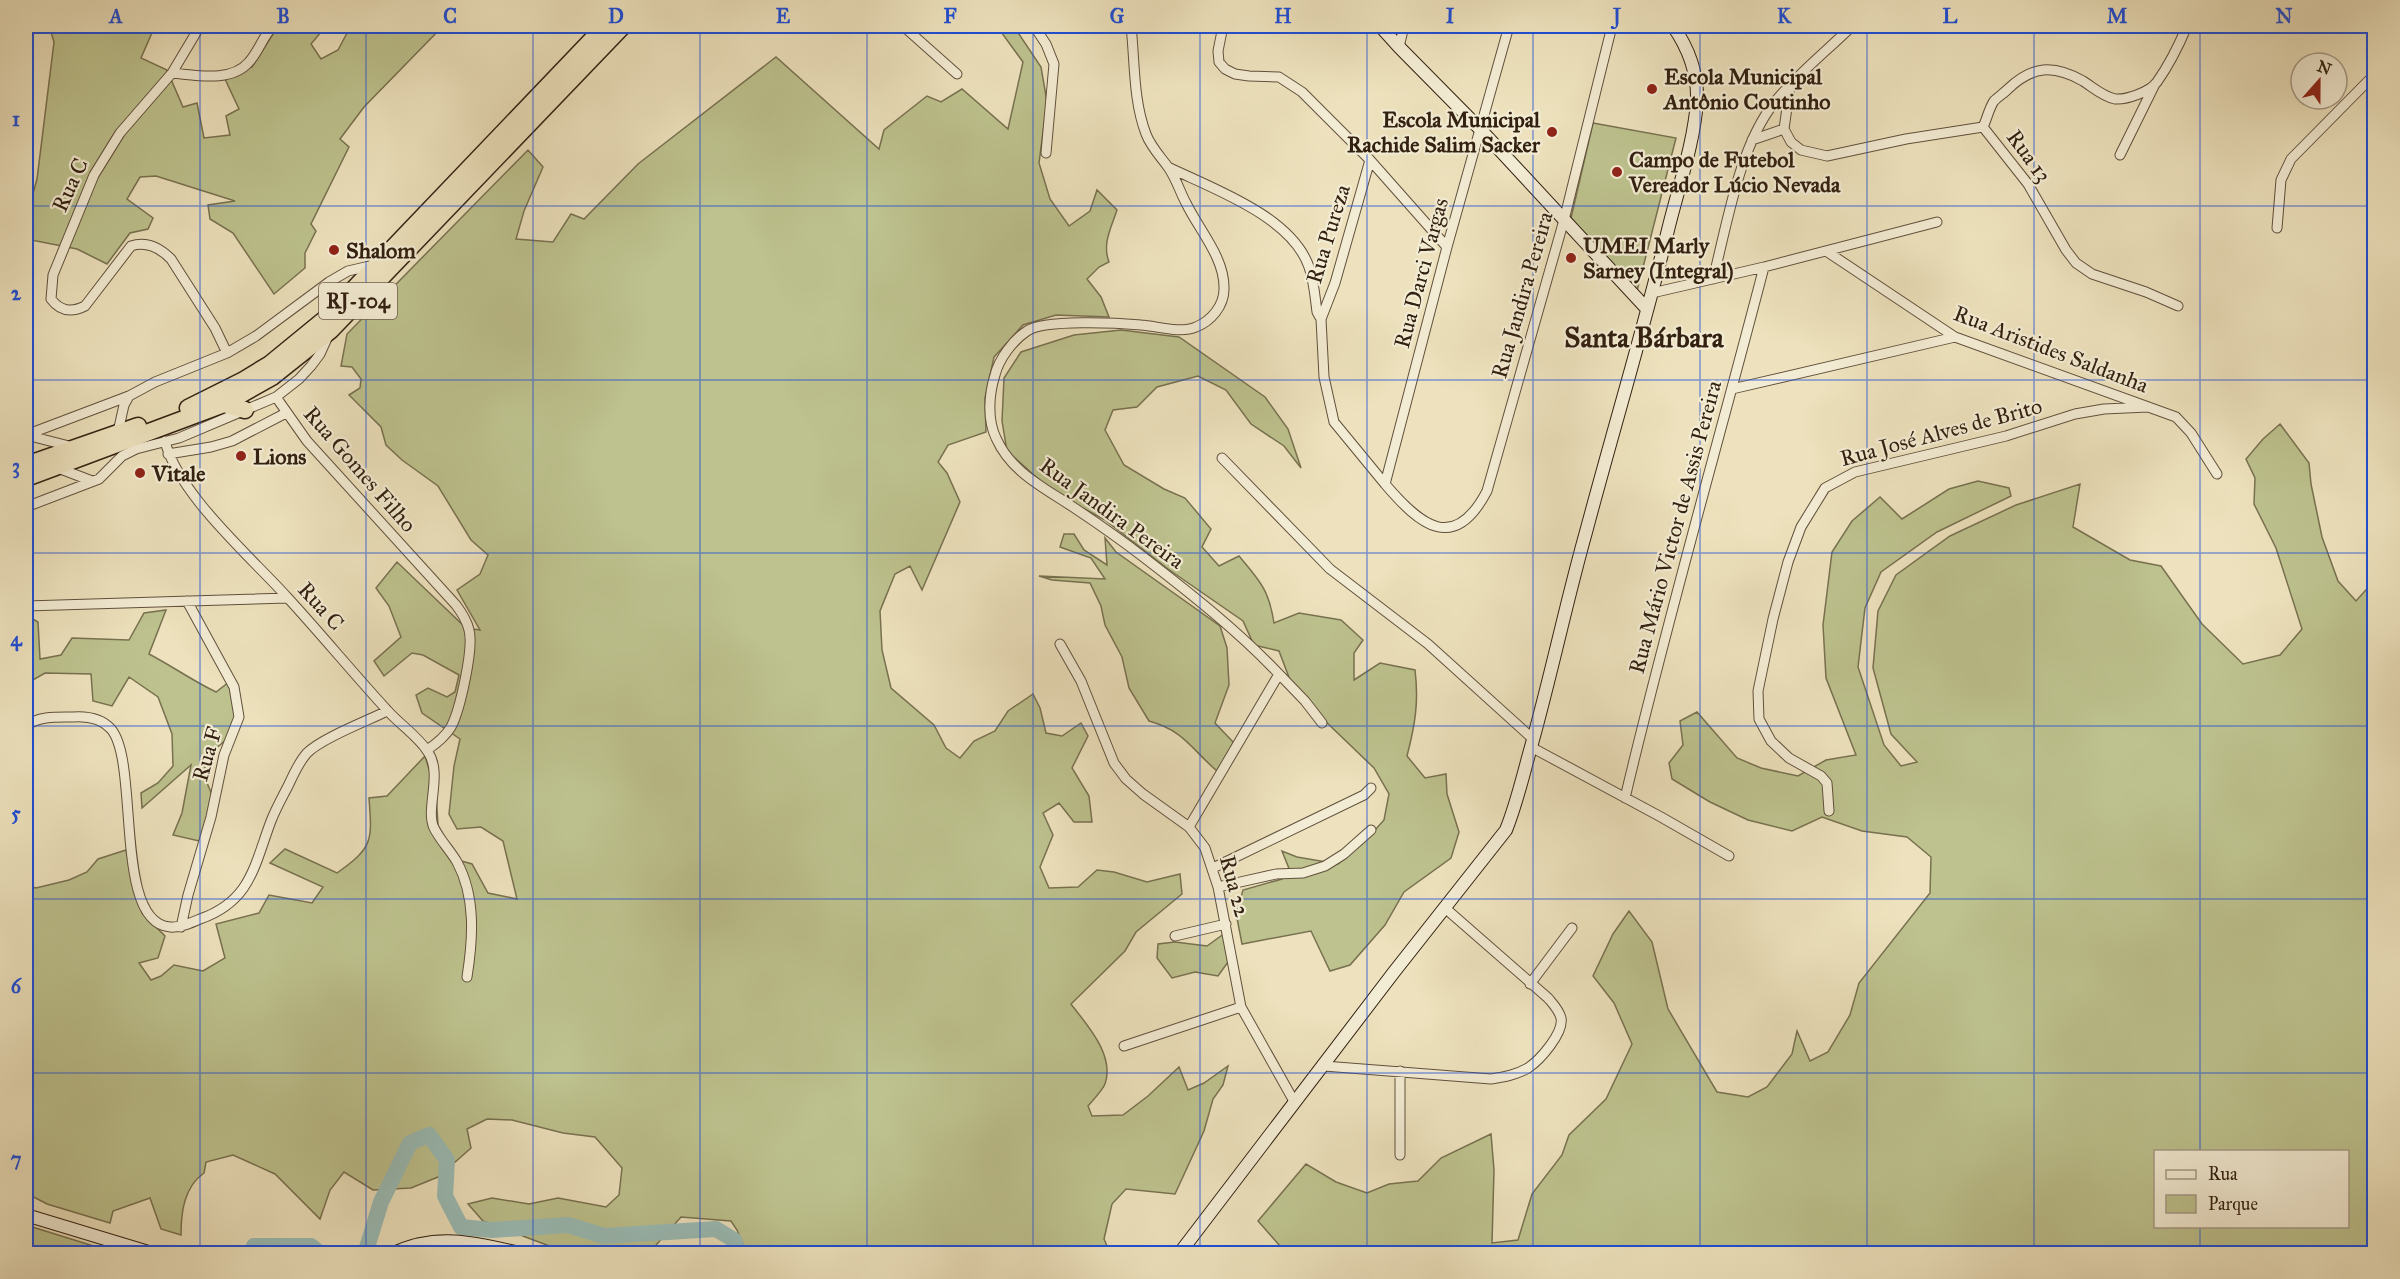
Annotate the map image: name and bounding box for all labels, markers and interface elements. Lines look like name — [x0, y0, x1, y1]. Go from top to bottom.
text: A — [107, 4, 123, 28]
text: B — [276, 4, 290, 28]
text: C — [443, 4, 457, 28]
text: D — [608, 4, 624, 28]
text: E — [776, 4, 791, 28]
text: F — [943, 4, 957, 28]
text: G — [1110, 4, 1125, 28]
text: H — [1274, 4, 1292, 28]
text: I — [1446, 4, 1455, 28]
text: J — [1610, 4, 1622, 30]
text: K — [1777, 4, 1792, 28]
text: L — [1943, 4, 1958, 28]
text: M — [2107, 4, 2128, 28]
text: N — [2276, 4, 2293, 28]
north arrow — [2289, 51, 2349, 111]
text: N — [2314, 56, 2334, 79]
place label: Escola Municipal Antônio Coutinho — [1662, 63, 1831, 115]
marker: Escola Municipal Antônio Coutinho — [1645, 82, 1659, 96]
place label: Escola Municipal Rachide Salim Sacker — [1347, 106, 1541, 158]
text: 1 — [12, 107, 20, 131]
street label: Rua 13 — [2001, 124, 2057, 188]
marker: Escola Municipal Rachide Salim Sacker — [1545, 125, 1559, 139]
place label: Campo de Futebol Vereador Lúcio Nevada — [1628, 146, 1841, 198]
street label: Rua C — [46, 154, 94, 216]
marker: Campo de Futebol Vereador Lúcio Nevada — [1610, 165, 1624, 179]
street label: Rua Pureza — [1300, 181, 1356, 287]
street label: Rua Darci Vargas — [1388, 195, 1454, 351]
street label: Rua Jandira Pereira — [1485, 208, 1559, 381]
place label: UMEI Marly Sarney (Integral) — [1583, 232, 1734, 284]
place label: Shalom — [346, 237, 416, 264]
marker: Shalom — [327, 243, 341, 257]
marker: UMEI Marly Sarney (Integral) — [1564, 251, 1578, 265]
text: 2 — [11, 281, 22, 305]
road number: RJ-104 — [319, 283, 397, 319]
street label: Rua Aristides Saldanha — [1950, 299, 2153, 399]
district label: Santa Bárbara — [1564, 320, 1725, 355]
street label: Rua Mário Victor de Assis Pereira — [1623, 377, 1727, 677]
street label: Rua José Alves de Brito — [1837, 392, 2045, 472]
street label: Rua Gomes Filho — [298, 400, 422, 538]
place label: Lions — [253, 443, 306, 470]
marker: Lions — [234, 449, 248, 463]
street label: Rua Jandira Pereira — [1034, 452, 1190, 575]
text: 3 — [12, 454, 20, 479]
place label: Vitale — [151, 460, 205, 487]
marker: Vitale — [133, 466, 147, 480]
street label: Rua C — [292, 576, 350, 636]
text: 4 — [10, 627, 22, 652]
street label: Rua F — [186, 724, 228, 784]
text: 5 — [11, 801, 21, 825]
street label: Rua 22 — [1214, 852, 1256, 920]
text: 6 — [11, 974, 23, 998]
text: 7 — [11, 1147, 22, 1171]
legend — [2154, 1150, 2349, 1228]
text: Rua — [2208, 1163, 2238, 1185]
text: Parque — [2208, 1193, 2258, 1216]

